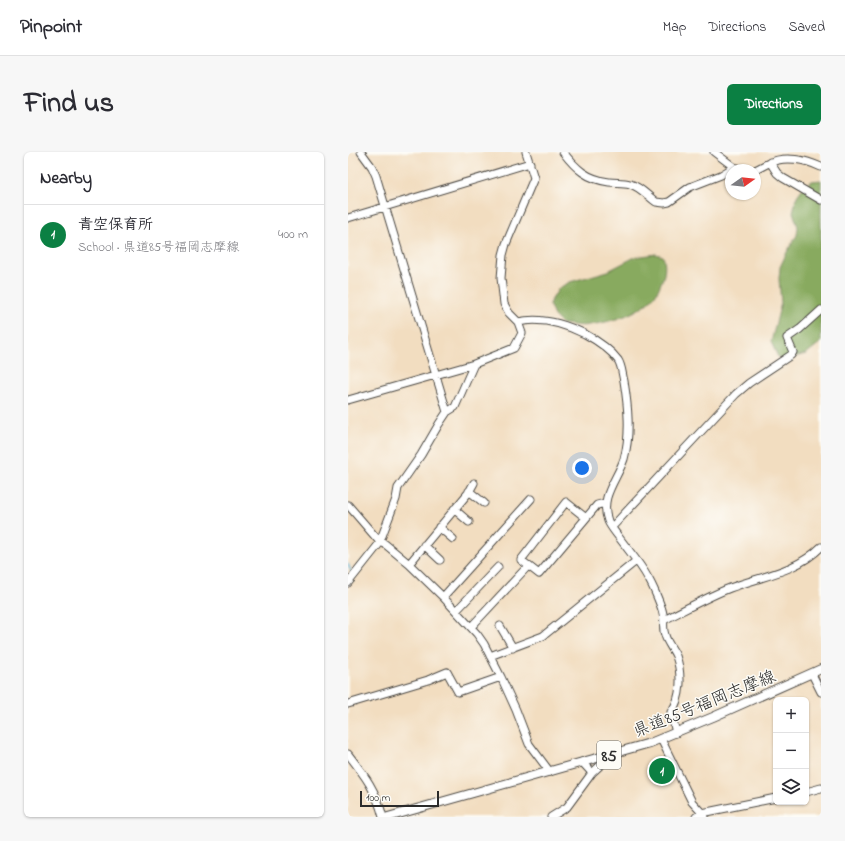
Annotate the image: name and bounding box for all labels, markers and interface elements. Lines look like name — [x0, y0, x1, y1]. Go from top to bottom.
text: Pinpoint — [20, 14, 82, 41]
text: Map — [663, 17, 686, 38]
text: Directions — [708, 17, 766, 38]
text: Saved — [788, 17, 825, 38]
text: Find us — [24, 84, 114, 125]
button: Directions — [727, 84, 821, 125]
north arrow — [725, 164, 761, 200]
text: Nearby — [40, 166, 92, 191]
text: 青空保育所 — [78, 214, 153, 236]
text: 1 — [51, 225, 55, 244]
text: 400 m — [278, 225, 308, 244]
text: School · 県道85号福岡志摩線 — [78, 238, 239, 257]
your location — [572, 458, 592, 478]
street label: 県道85号福岡志摩線 — [629, 664, 780, 744]
map controls — [773, 697, 809, 805]
button: + — [773, 697, 809, 733]
button: − — [773, 733, 809, 769]
road number: 85 — [597, 741, 621, 769]
pin: 1 — [649, 756, 675, 786]
button: layers — [773, 769, 809, 805]
scale bar — [360, 789, 439, 808]
text: 100 m — [366, 790, 390, 806]

